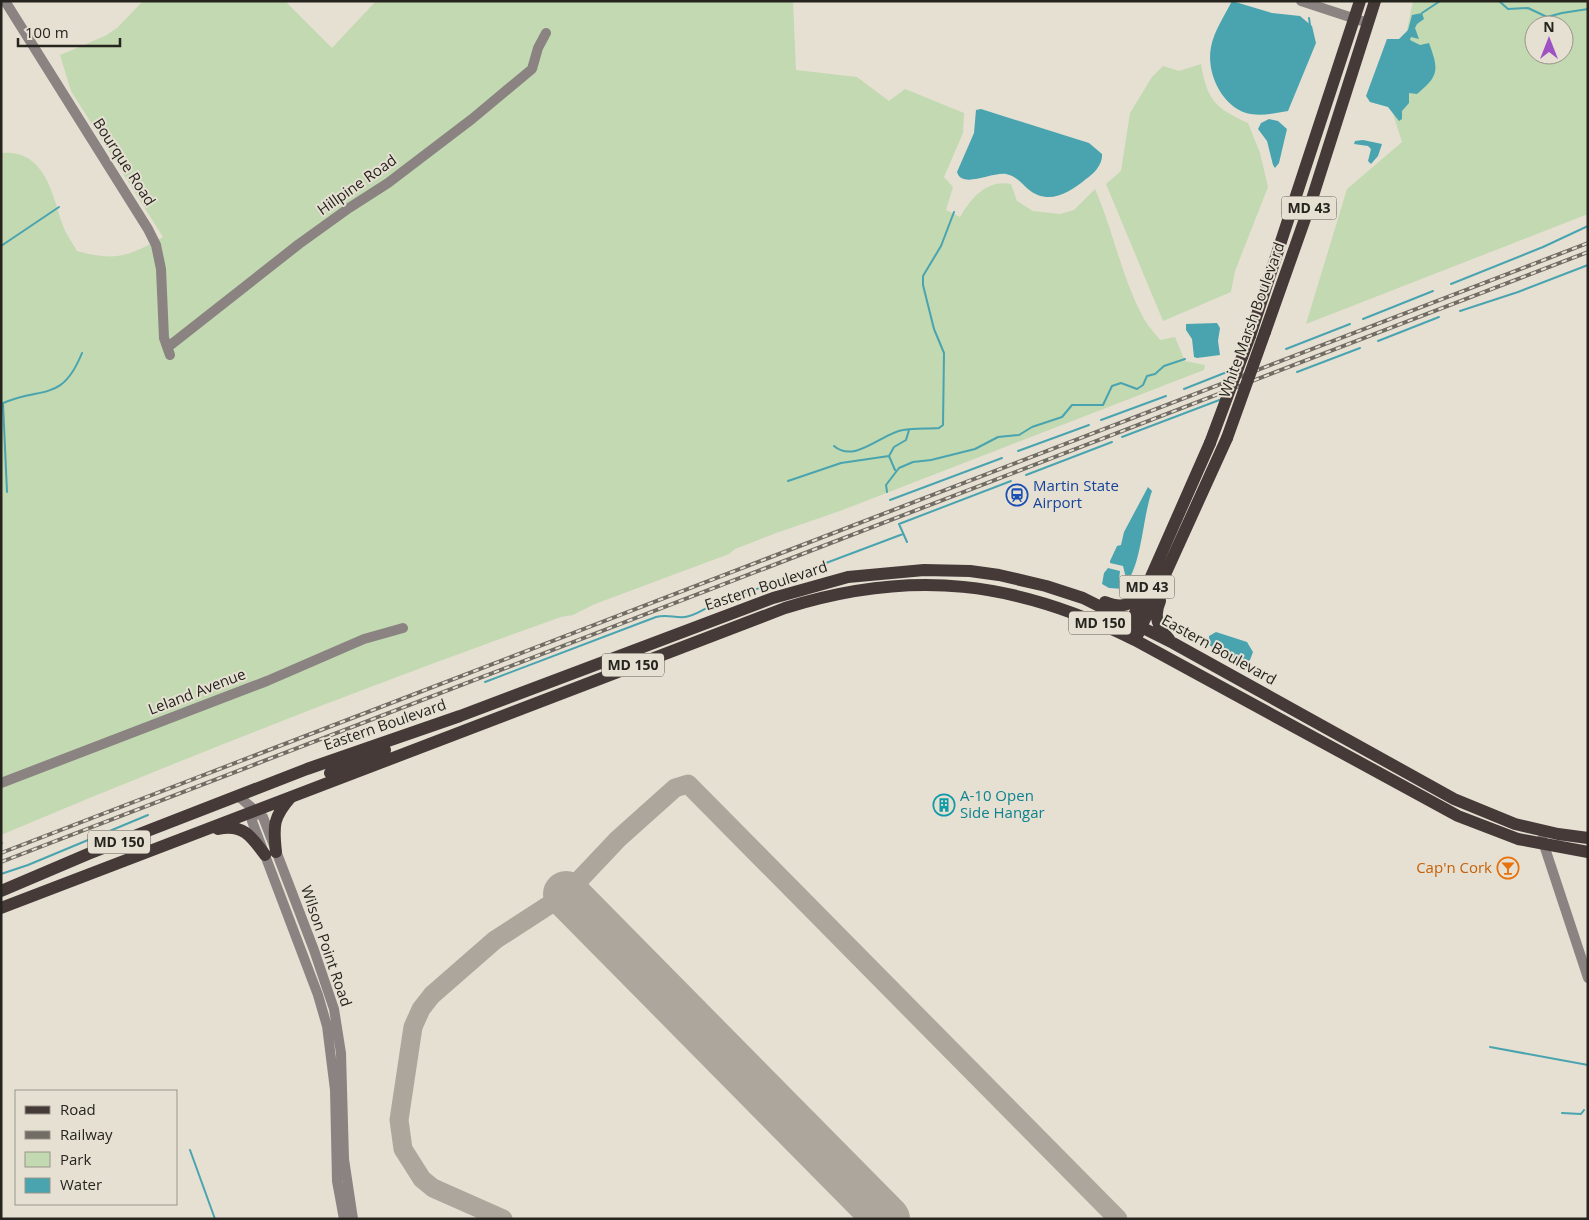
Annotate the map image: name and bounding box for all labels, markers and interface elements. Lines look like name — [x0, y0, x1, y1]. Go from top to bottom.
scale bar — [18, 15, 120, 47]
north arrow — [1524, 15, 1574, 65]
text: N — [1543, 17, 1555, 36]
text: 100 m — [25, 22, 69, 42]
street label: Bourque Road — [89, 114, 161, 209]
street label: Hillpine Road — [313, 149, 400, 219]
road number: MD 43 — [1282, 197, 1336, 220]
street label: White Marsh Boulevard — [1214, 239, 1288, 400]
place label: Martin State Airport — [1033, 475, 1119, 512]
station icon: Martin State Airport — [1005, 483, 1029, 507]
street label: Eastern Boulevard — [702, 556, 830, 614]
road number: MD 43 — [1120, 576, 1174, 598]
street label: Eastern Boulevard — [1159, 609, 1280, 689]
road number: MD 150 — [1069, 612, 1131, 634]
road number: MD 150 — [602, 654, 664, 676]
street label: Leland Avenue — [145, 663, 248, 719]
street label: Eastern Boulevard — [321, 694, 448, 754]
place label: A-10 Open Side Hangar — [960, 785, 1045, 822]
building icon: A-10 Open Side Hangar — [932, 793, 956, 817]
road number: MD 150 — [88, 830, 150, 854]
bar icon: Cap'n Cork — [1496, 856, 1520, 880]
place label: Cap'n Cork — [1416, 857, 1492, 877]
street label: Wilson Point Road — [297, 882, 357, 1009]
legend — [15, 1090, 178, 1205]
text: Road — [60, 1099, 96, 1119]
text: Railway — [60, 1124, 113, 1144]
text: Park — [60, 1149, 91, 1169]
text: Water — [60, 1174, 102, 1194]

